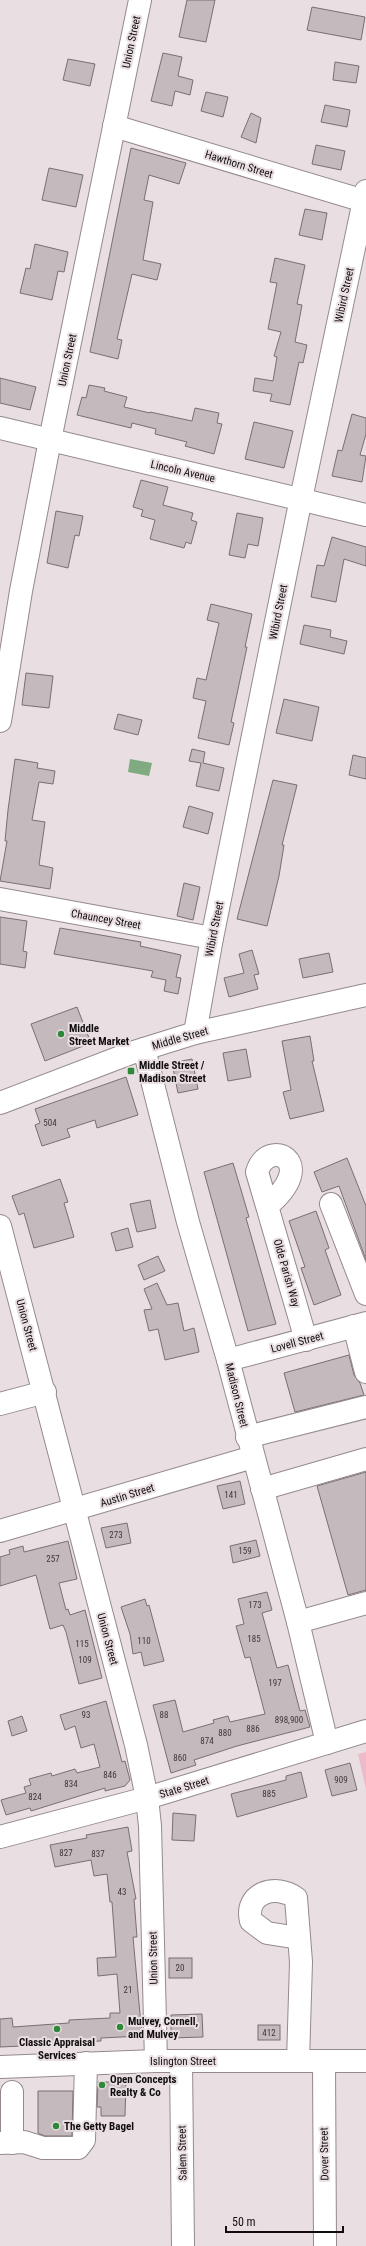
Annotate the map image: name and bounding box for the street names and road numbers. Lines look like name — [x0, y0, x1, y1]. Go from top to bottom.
street label: Union Street — [120, 15, 143, 69]
street label: Hawthorn Street — [203, 148, 274, 181]
street label: Wibird Street — [332, 266, 357, 324]
street label: Union Street — [56, 333, 79, 387]
street label: Lincoln Avenue — [149, 458, 216, 485]
street label: Wibird Street — [267, 583, 290, 641]
street label: Wibird Street — [203, 900, 226, 958]
street label: Chauncey Street — [70, 907, 142, 932]
street label: Middle Street — [151, 1024, 210, 1053]
street label: Olde Parish Way — [271, 1238, 303, 1309]
street label: Union Street — [13, 1298, 40, 1352]
street label: Lovell Street — [269, 1329, 325, 1356]
street label: Madison Street — [222, 1362, 251, 1429]
street label: Austin Street — [98, 1481, 156, 1510]
street label: Union Street — [94, 1612, 121, 1666]
street label: State Street — [158, 1774, 210, 1801]
street label: Union Street — [147, 1931, 160, 1985]
street label: Islington Street — [150, 2055, 216, 2068]
street label: Salem Street — [176, 2125, 189, 2181]
street label: Dover Street — [318, 2127, 331, 2181]

